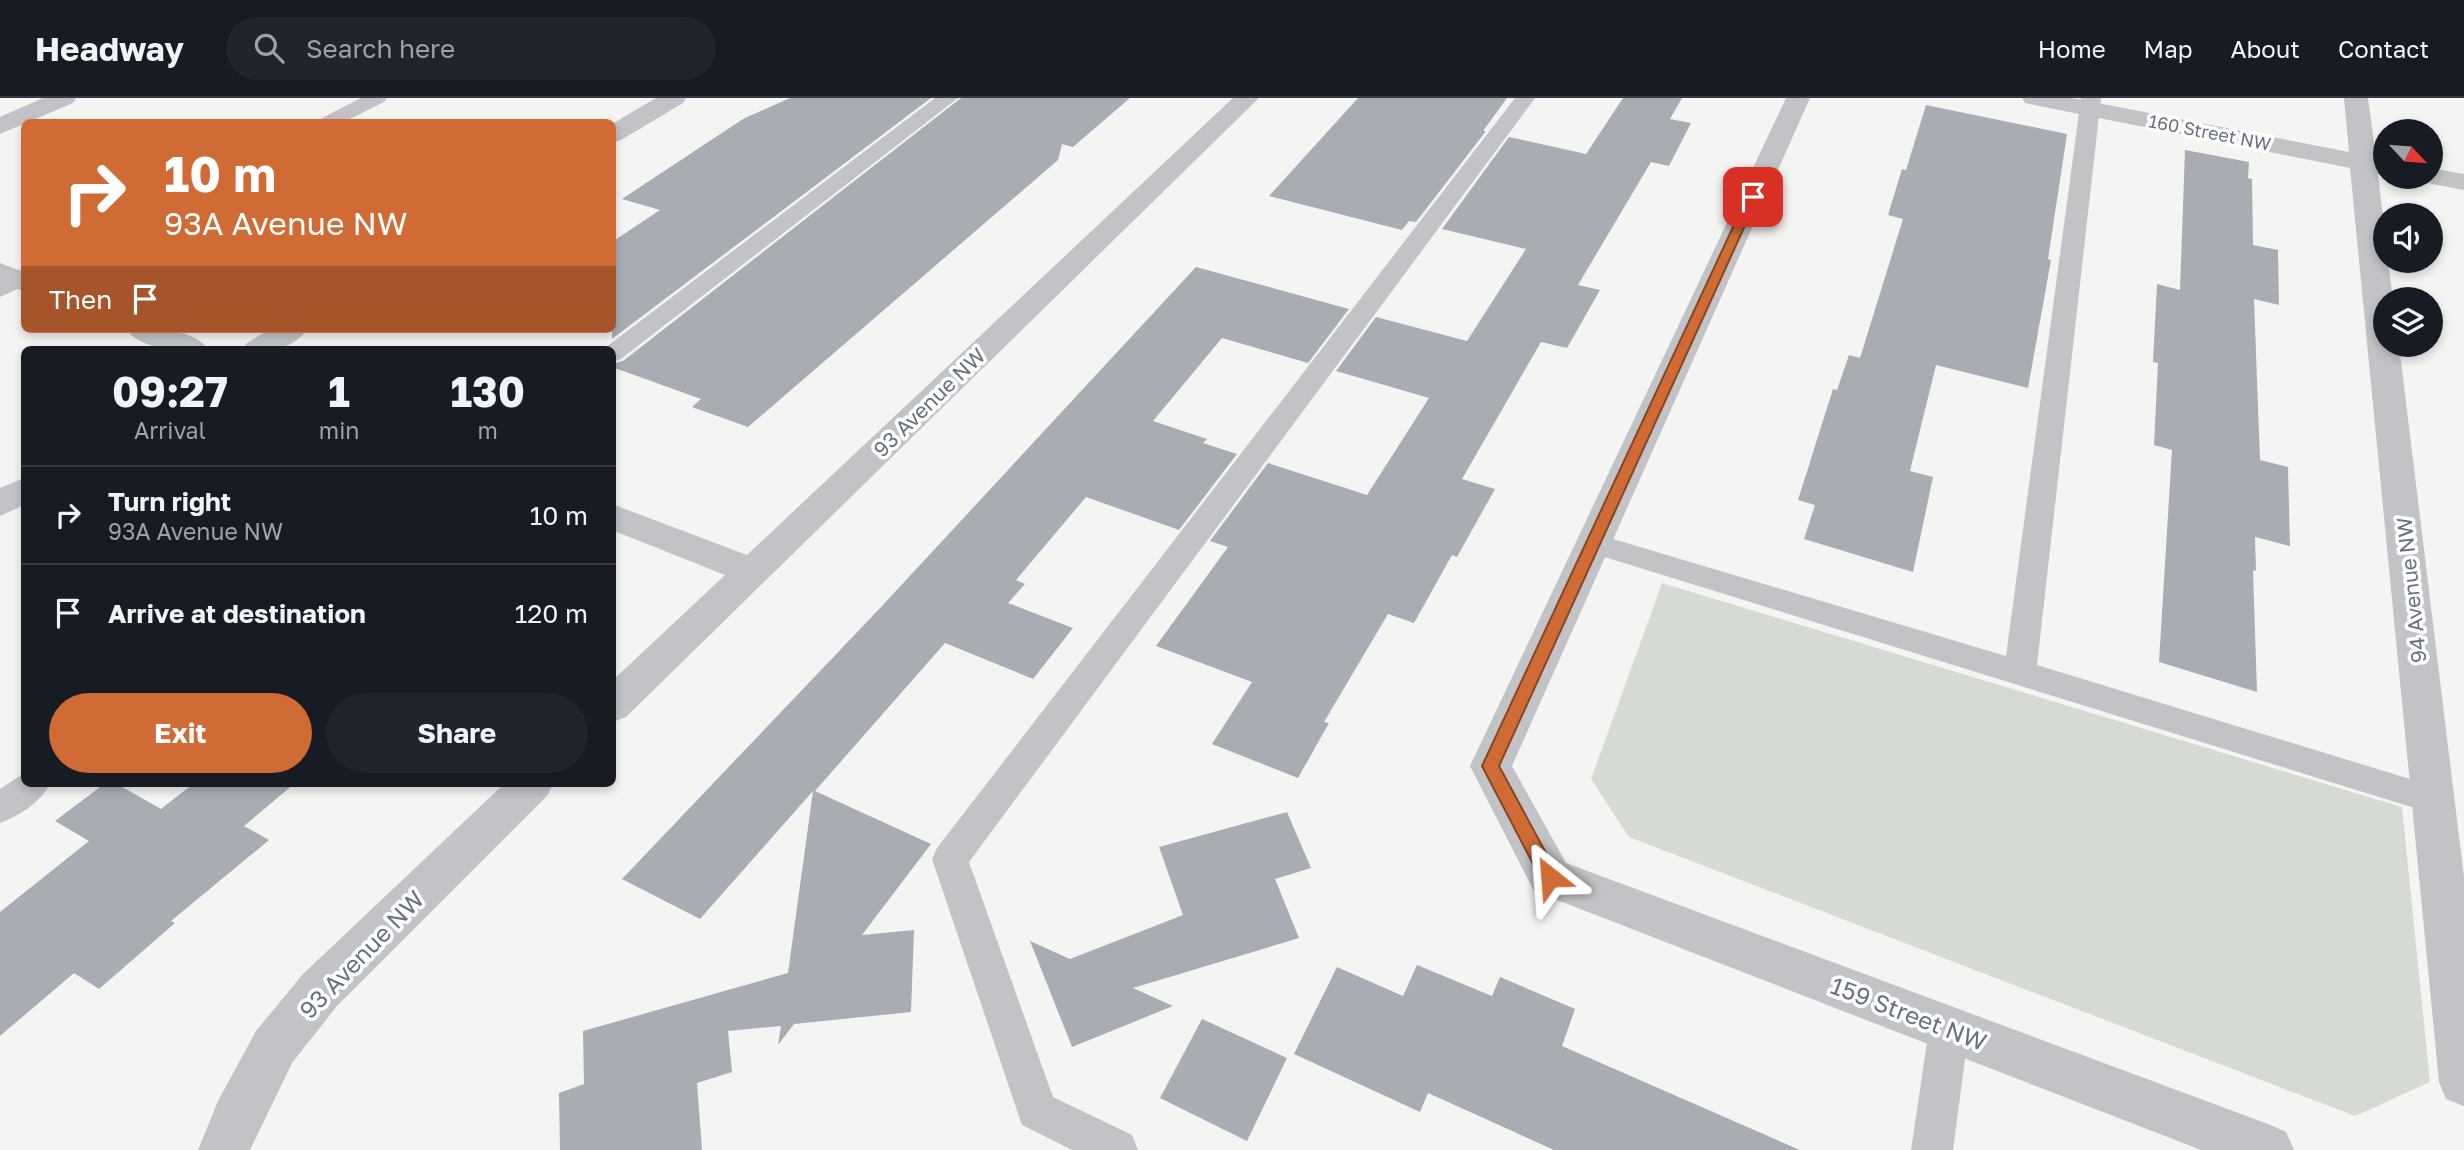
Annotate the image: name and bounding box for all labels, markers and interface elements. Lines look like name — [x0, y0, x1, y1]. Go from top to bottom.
search box — [226, 17, 716, 80]
text: Headway — [35, 29, 184, 68]
icon: search — [250, 29, 288, 67]
text: Search here — [306, 33, 455, 64]
text: Home — [2038, 34, 2106, 63]
text: Map — [2144, 34, 2193, 63]
text: About — [2231, 34, 2300, 63]
text: Contact — [2338, 34, 2429, 63]
street label: 160 Street NW — [2147, 109, 2273, 155]
north arrow — [2373, 119, 2443, 189]
map controls — [2373, 119, 2443, 357]
text: 10 m — [164, 144, 276, 203]
icon: right — [49, 147, 140, 238]
pin — [1723, 167, 1783, 227]
icon: arrive — [1734, 178, 1772, 216]
button: sound — [2373, 203, 2443, 273]
text: 93A Avenue NW — [164, 204, 408, 242]
icon: arrive — [126, 280, 164, 318]
text: Then — [49, 284, 112, 315]
button: layers — [2373, 287, 2443, 357]
street label: 93 Avenue NW — [868, 342, 990, 462]
text: 09:27 — [112, 366, 228, 416]
text: 1 — [328, 366, 350, 416]
text: 130 — [450, 366, 525, 416]
text: Arrival — [134, 416, 206, 444]
text: min — [319, 416, 360, 444]
text: m — [478, 416, 498, 444]
text: Turn right — [108, 486, 231, 517]
icon: right — [49, 496, 87, 534]
text: 10 m — [530, 500, 588, 531]
street label: 94 Avenue NW — [2390, 516, 2432, 664]
text: 93A Avenue NW — [108, 517, 283, 545]
icon: arrive — [49, 594, 87, 632]
text: Arrive at destination — [108, 598, 366, 629]
text: 120 m — [515, 598, 588, 629]
button: Exit — [49, 693, 312, 773]
button: Share — [326, 693, 588, 773]
position arrow — [1513, 840, 1587, 914]
street label: 93 Avenue NW — [293, 884, 429, 1024]
street label: 159 Street NW — [1827, 970, 1991, 1056]

